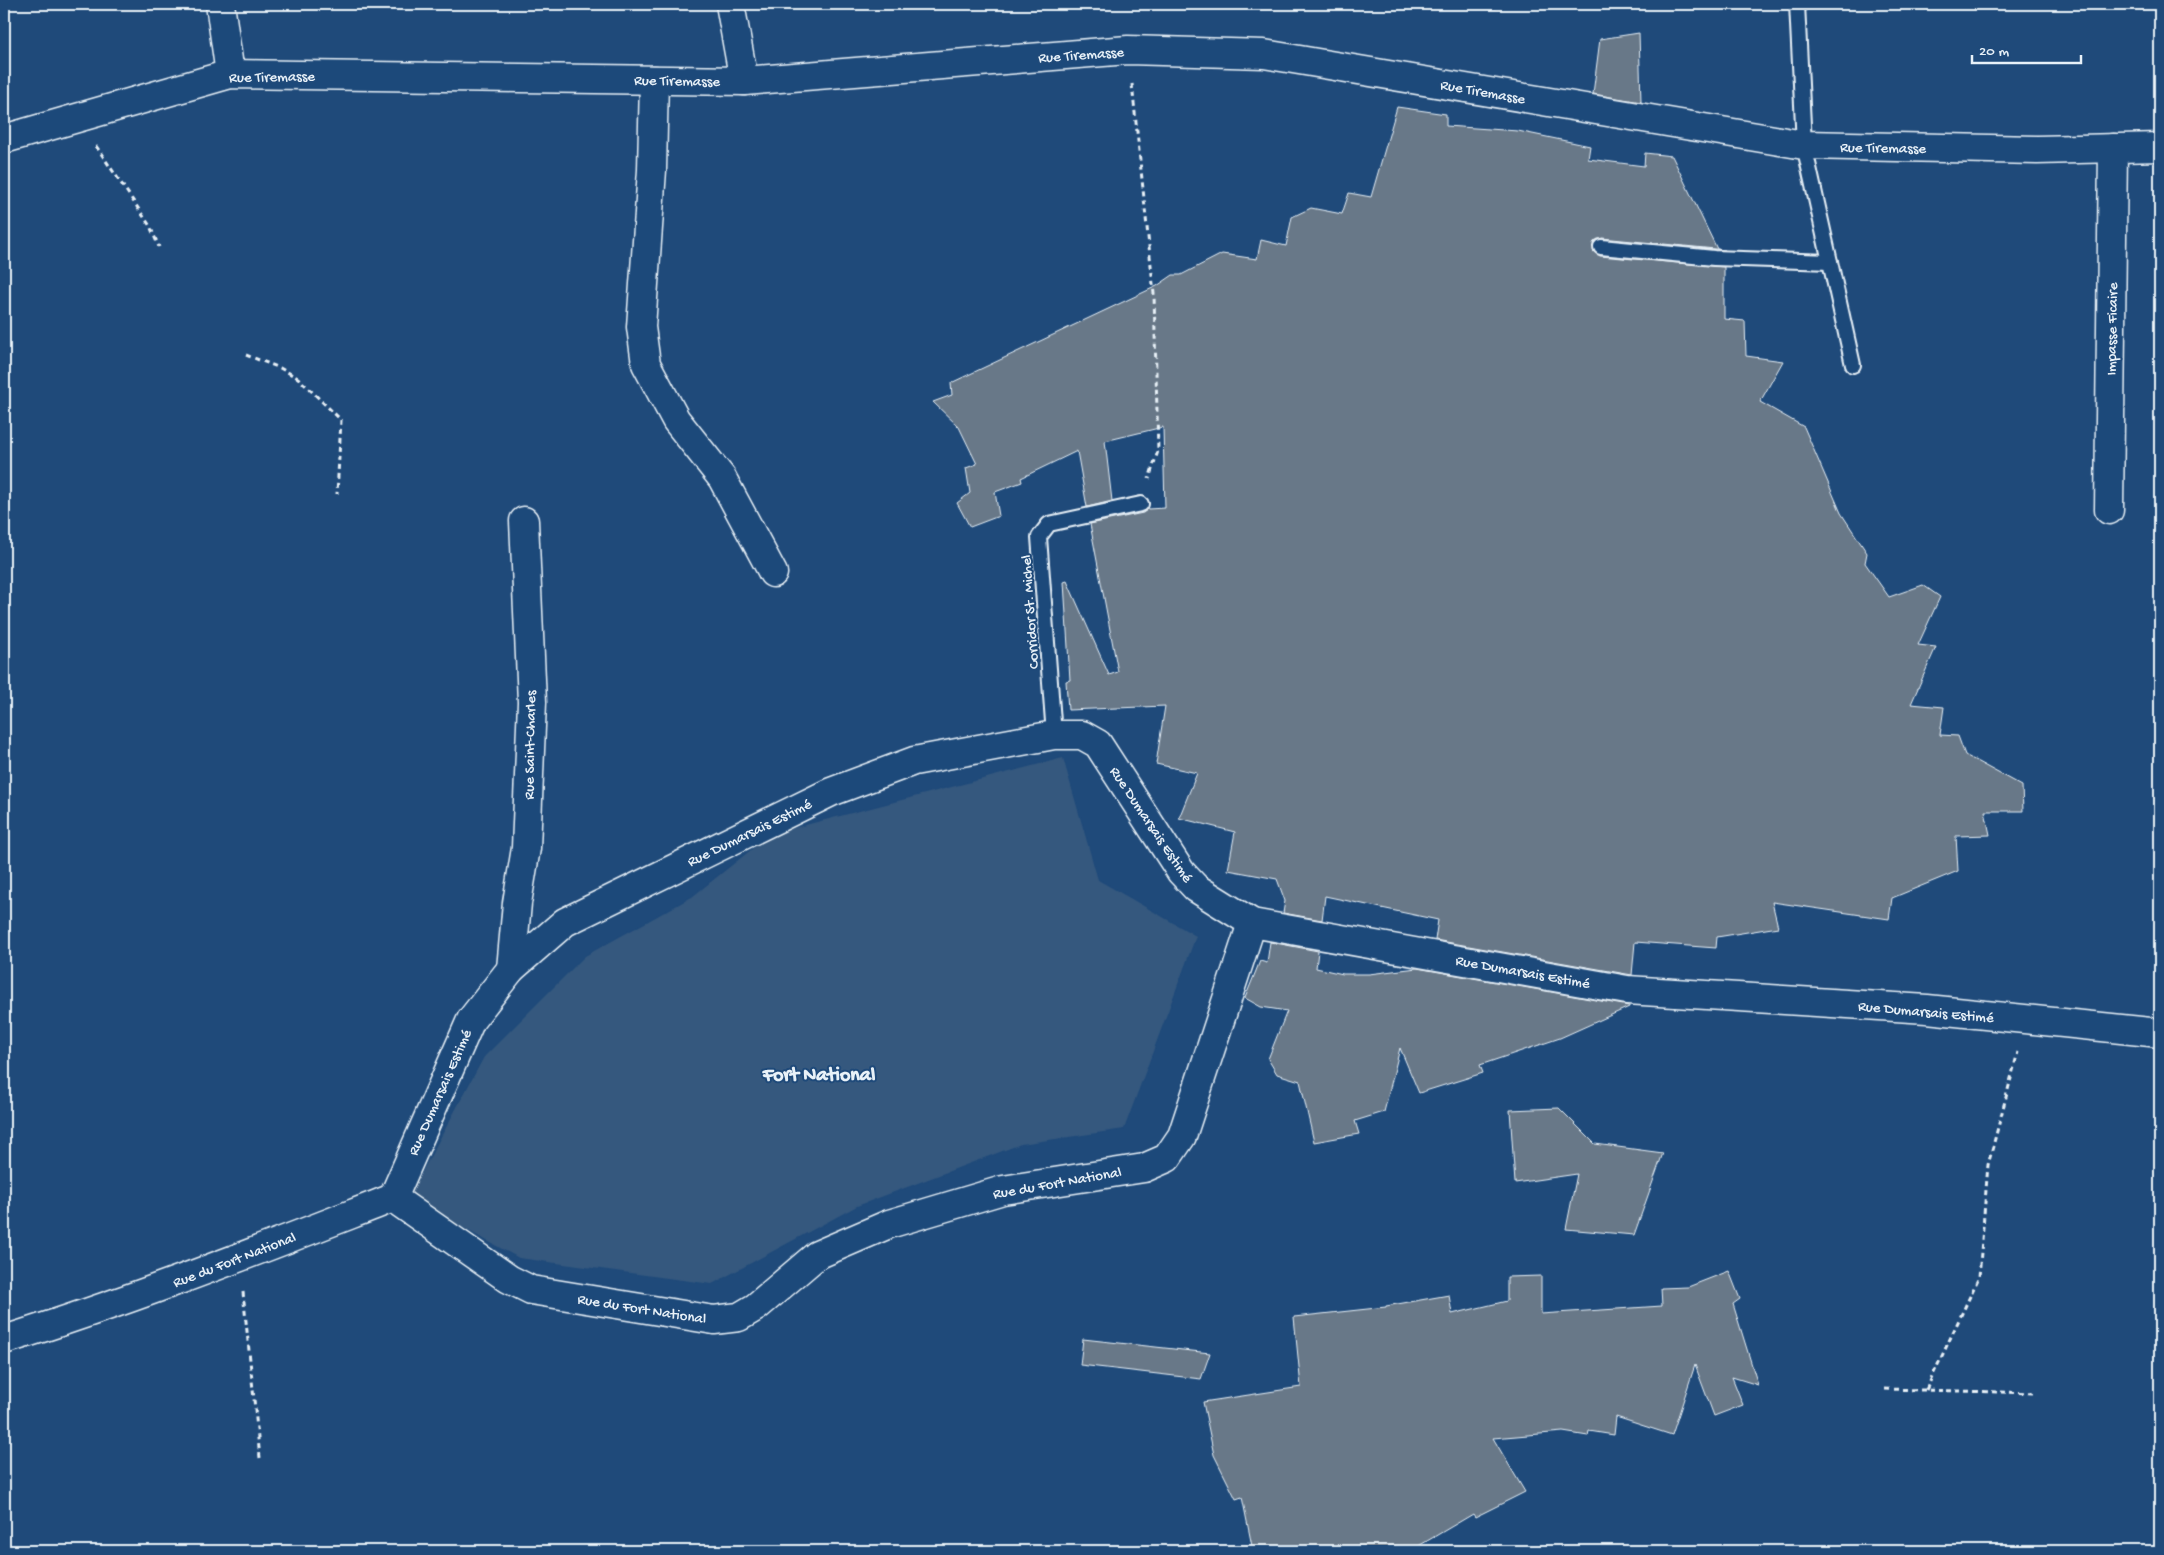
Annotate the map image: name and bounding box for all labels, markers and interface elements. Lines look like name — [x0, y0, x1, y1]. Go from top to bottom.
scale bar — [1972, 32, 2080, 64]
text: 20 m — [1979, 43, 2009, 61]
street label: Rue Tiremasse — [1038, 44, 1125, 68]
street label: Rue Tiremasse — [229, 68, 315, 88]
street label: Rue Tiremasse — [634, 72, 720, 92]
street label: Rue Tiremasse — [1439, 77, 1527, 109]
street label: Rue Tiremasse — [1840, 139, 1926, 159]
street label: Impasse Ficaire — [2103, 282, 2123, 376]
street label: Corridor St. Michel — [1018, 554, 1044, 670]
street label: Rue Saint-Charles — [521, 690, 541, 800]
street label: Rue Dumarsais Estimé — [1105, 764, 1196, 887]
street label: Rue Dumarsais Estimé — [685, 796, 815, 872]
street label: Rue Dumarsais Estimé — [1454, 952, 1591, 994]
street label: Rue Dumarsais Estimé — [1857, 998, 1995, 1028]
street label: Rue Dumarsais Estimé — [405, 1027, 477, 1159]
district label: Fort National — [762, 1065, 876, 1088]
street label: Rue du Fort National — [992, 1164, 1123, 1204]
street label: Rue du Fort National — [171, 1229, 299, 1293]
street label: Rue du Fort National — [576, 1291, 707, 1329]

